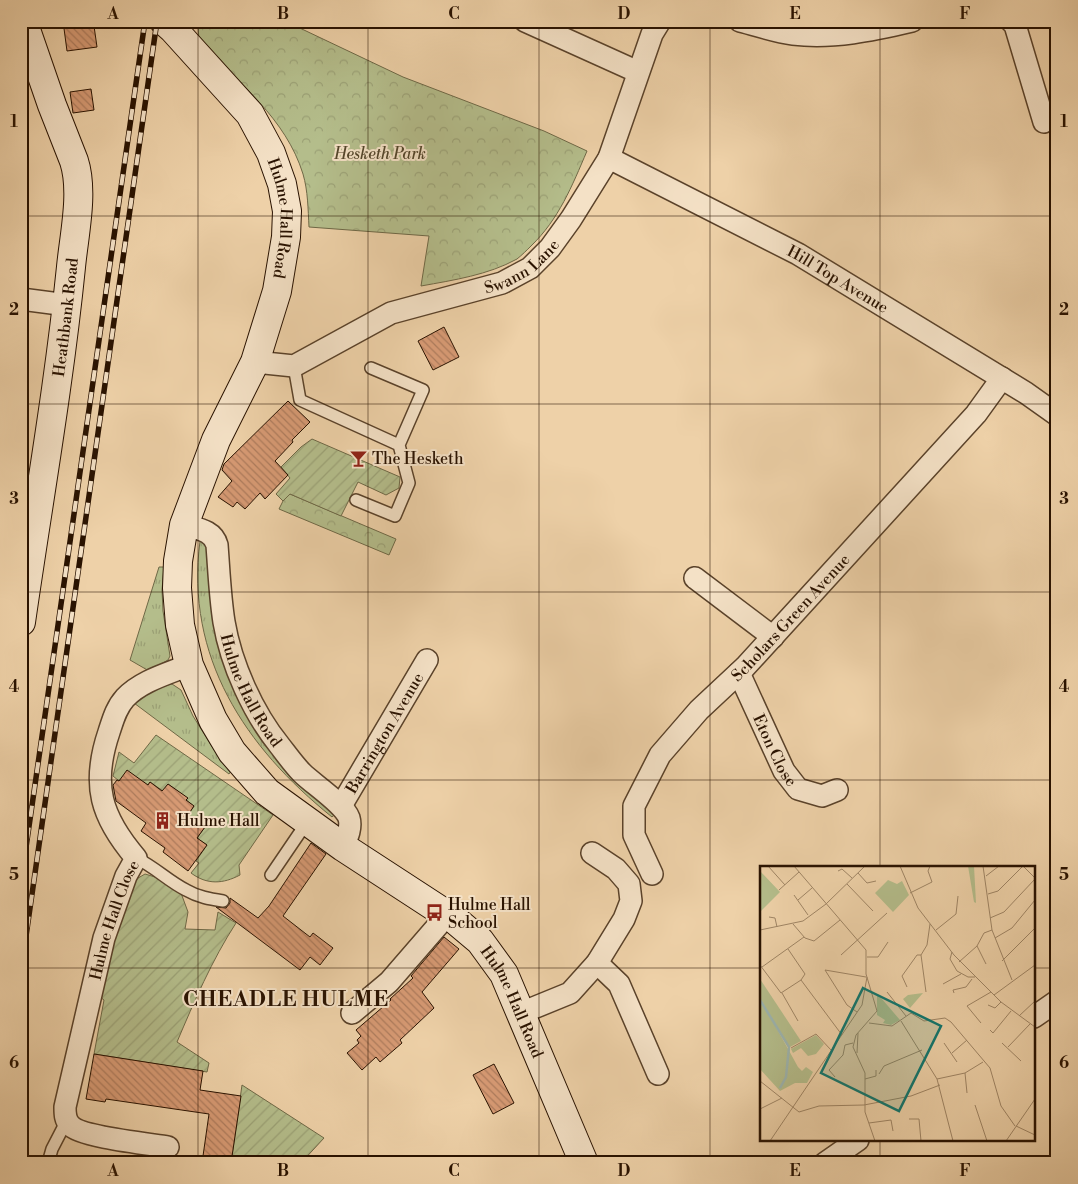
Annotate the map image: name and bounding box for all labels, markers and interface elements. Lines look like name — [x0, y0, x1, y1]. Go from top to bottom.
text: A — [106, 4, 119, 24]
text: B — [277, 4, 289, 24]
text: C — [448, 4, 460, 24]
text: D — [618, 4, 631, 24]
text: E — [789, 4, 801, 24]
text: F — [959, 4, 971, 24]
text: 1 — [10, 112, 18, 132]
text: 1 — [1060, 112, 1068, 132]
park label: Hesketh Park — [333, 144, 426, 164]
street label: Hulme Hall Road — [262, 155, 296, 280]
street label: Swann Lane — [482, 236, 564, 298]
street label: Hill Top Avenue — [784, 241, 892, 318]
street label: Heathbank Road — [49, 257, 83, 378]
text: 2 — [9, 300, 19, 320]
text: 2 — [1059, 300, 1069, 320]
bar icon: The Hesketh — [348, 448, 368, 468]
place label: The Hesketh — [372, 449, 464, 469]
text: 3 — [9, 489, 19, 509]
text: 3 — [1059, 489, 1069, 509]
street label: Scholars Green Avenue — [727, 550, 855, 686]
street label: Hulme Hall Road — [216, 632, 286, 751]
street label: Barrington Avenue — [341, 669, 428, 798]
text: 4 — [9, 677, 20, 697]
text: 4 — [1059, 677, 1070, 697]
street label: Eton Close — [748, 711, 801, 791]
building icon: Hulme Hall — [153, 810, 173, 830]
place label: Hulme Hall — [177, 811, 260, 831]
street label: Hulme Hall Close — [86, 857, 144, 982]
text: 5 — [9, 865, 19, 885]
text: 5 — [1059, 865, 1069, 885]
inset map — [760, 866, 1036, 1142]
place label: Hulme Hall School — [448, 895, 531, 933]
bus stop icon: Hulme Hall School — [424, 903, 444, 923]
street label: Hulme Hall Road — [476, 942, 547, 1061]
district label: CHEADLE HULME — [183, 987, 389, 1013]
text: 6 — [9, 1053, 19, 1073]
text: 6 — [1059, 1053, 1069, 1073]
text: A — [106, 1161, 119, 1181]
text: B — [277, 1161, 289, 1181]
text: C — [448, 1161, 460, 1181]
text: D — [618, 1161, 631, 1181]
text: E — [789, 1161, 801, 1181]
text: F — [959, 1161, 971, 1181]

